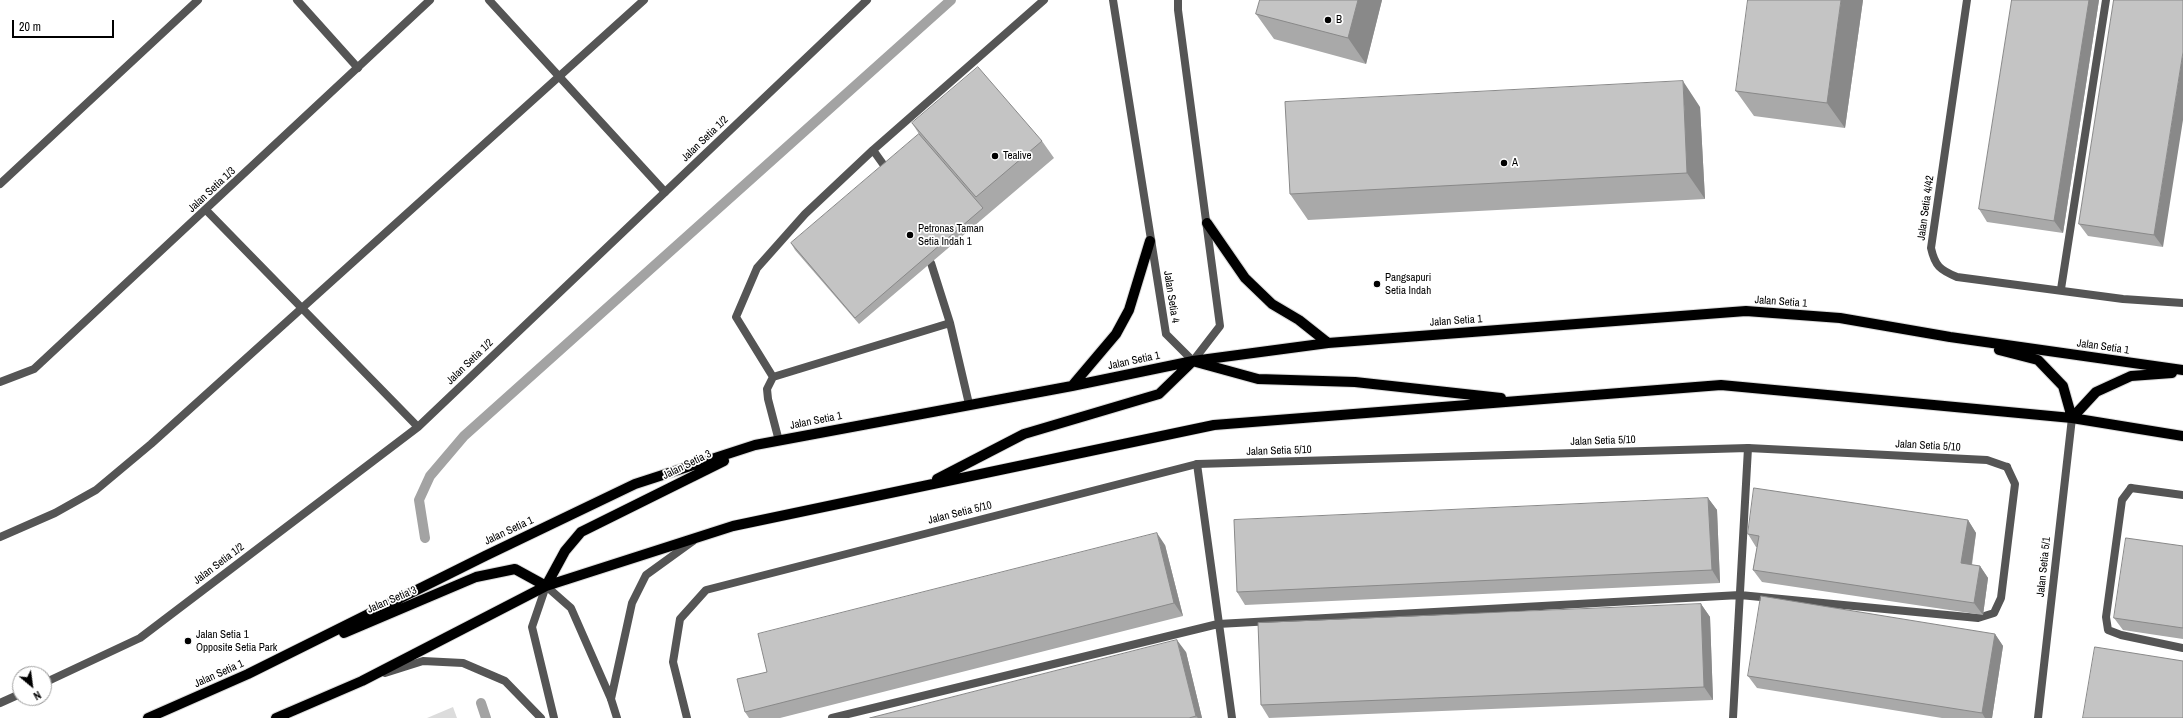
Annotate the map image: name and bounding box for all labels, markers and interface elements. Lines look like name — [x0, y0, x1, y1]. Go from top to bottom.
scale bar — [14, 12, 116, 38]
place label: B — [1336, 13, 1342, 27]
marker: B — [1323, 15, 1333, 25]
text: 20 m — [19, 19, 41, 35]
street label: Jalan Setia 1/2 — [679, 113, 731, 165]
place label: Tealive — [1003, 149, 1032, 163]
marker: Tealive — [990, 151, 1000, 161]
place label: A — [1512, 156, 1518, 170]
marker: A — [1499, 158, 1509, 168]
street label: Jalan Setia 1/3 — [185, 165, 239, 215]
street label: Jalan Setia 4/42 — [1915, 175, 1937, 241]
place label: Petronas Taman Setia Indah 1 — [918, 222, 984, 248]
marker: Petronas Taman Setia Indah 1 — [905, 230, 915, 240]
street label: Jalan Setia 4 — [1160, 270, 1182, 324]
place label: Pangsapuri Setia Indah — [1385, 271, 1431, 297]
marker: Pangsapuri Setia Indah — [1372, 279, 1382, 289]
street label: Jalan Setia 1 — [1754, 294, 1808, 310]
street label: Jalan Setia 1 — [1429, 313, 1483, 329]
street label: Jalan Setia 1/2 — [444, 336, 496, 388]
street label: Jalan Setia 1 — [2076, 337, 2130, 357]
street label: Jalan Setia 1 — [1107, 349, 1161, 373]
street label: Jalan Setia 1 — [789, 409, 843, 433]
street label: Jalan Setia 5/10 — [1570, 433, 1636, 449]
street label: Jalan Setia 5/10 — [1895, 438, 1961, 454]
street label: Jalan Setia 5/10 — [1246, 443, 1312, 459]
street label: Jalan Setia 3 — [660, 448, 714, 482]
street label: Jalan Setia 5/10 — [927, 499, 993, 527]
street label: Jalan Setia 1 — [482, 514, 536, 548]
street label: Jalan Setia 5/1 — [2034, 536, 2054, 598]
street label: Jalan Setia 1/2 — [191, 541, 247, 587]
street label: Jalan Setia 3 — [365, 584, 419, 616]
place label: Jalan Setia 1 Opposite Setia Park — [196, 628, 277, 654]
marker: Jalan Setia 1 Opposite Setia Park — [183, 636, 193, 646]
street label: Jalan Setia 1 — [192, 657, 246, 691]
north arrow — [12, 666, 52, 706]
text: N — [31, 688, 44, 703]

